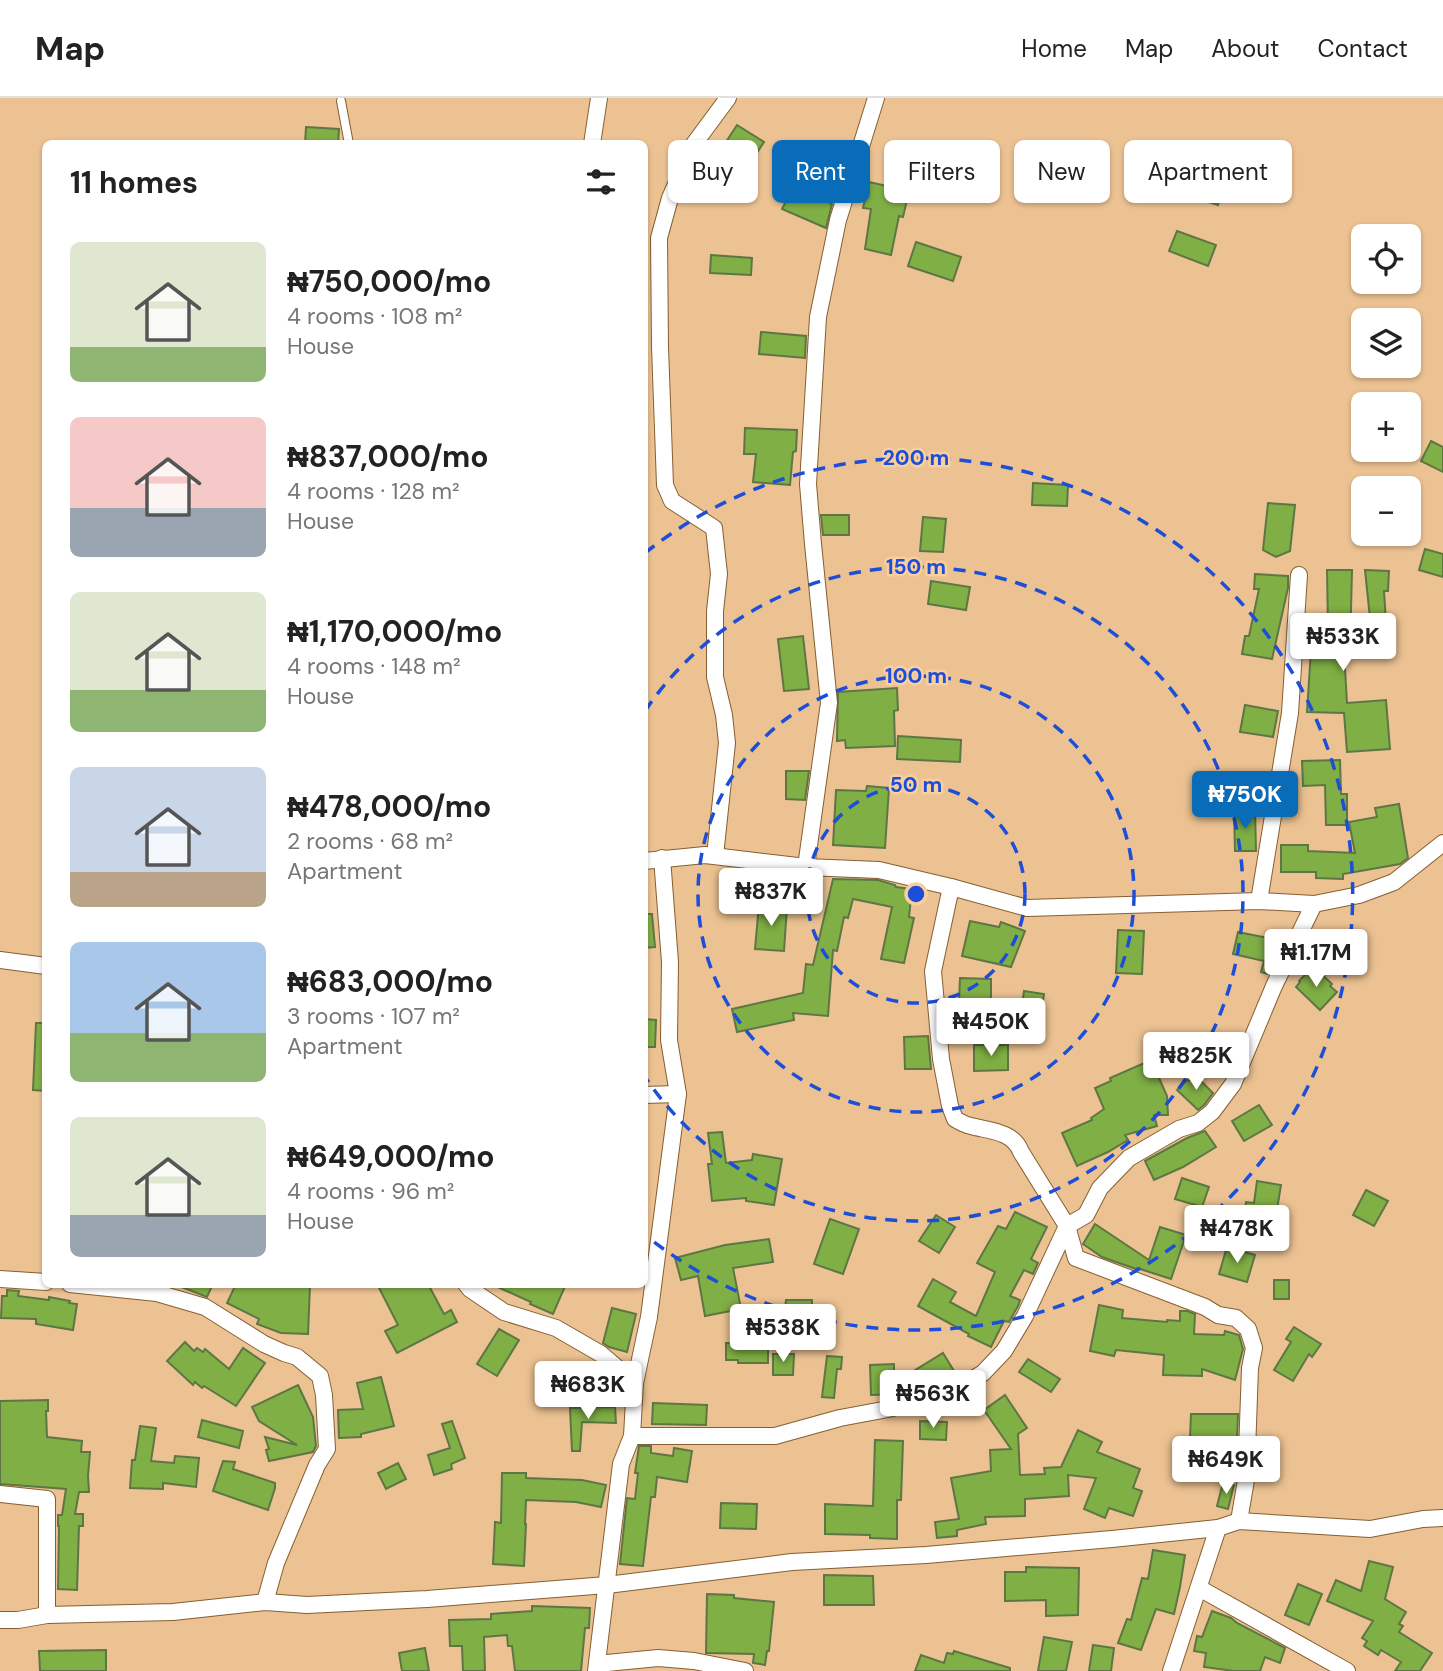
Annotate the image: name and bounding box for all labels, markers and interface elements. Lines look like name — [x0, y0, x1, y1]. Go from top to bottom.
text: Map — [35, 27, 105, 70]
text: Home — [1021, 33, 1087, 64]
text: Map — [1125, 33, 1173, 64]
text: About — [1211, 33, 1280, 64]
text: Contact — [1318, 33, 1408, 64]
chip: Buy — [668, 140, 758, 203]
chip: Rent — [772, 140, 870, 203]
chip: Filters — [884, 140, 1000, 203]
chip: New — [1014, 140, 1110, 203]
chip: Apartment — [1124, 140, 1292, 203]
text: 11 homes — [70, 163, 198, 202]
icon: filters — [582, 163, 620, 201]
map controls — [1351, 224, 1421, 546]
button: locate — [1351, 224, 1421, 294]
text: ₦750,000/mo — [287, 262, 491, 301]
icon: home — [126, 270, 210, 354]
text: 4 rooms · 108 m² — [287, 301, 462, 331]
button: layers — [1351, 308, 1421, 378]
text: House — [287, 331, 354, 361]
button: + — [1351, 392, 1421, 462]
text: ₦837,000/mo — [287, 437, 488, 476]
text: 200 m — [883, 444, 949, 472]
icon: home — [126, 445, 210, 529]
text: 4 rooms · 128 m² — [287, 476, 459, 506]
button: − — [1351, 476, 1421, 546]
text: House — [287, 506, 354, 536]
text: 150 m — [886, 553, 946, 581]
text: ₦1,170,000/mo — [287, 612, 502, 651]
pin: ₦533K — [1294, 614, 1392, 673]
icon: home — [126, 620, 210, 704]
text: ₦533K — [1306, 621, 1380, 651]
text: 4 rooms · 148 m² — [287, 651, 461, 681]
text: 100 m — [885, 662, 947, 690]
text: House — [287, 681, 354, 711]
text: 50 m — [890, 771, 942, 799]
pin: ₦750K — [1196, 772, 1294, 831]
text: ₦750K — [1208, 779, 1282, 809]
text: ₦478,000/mo — [287, 787, 491, 826]
icon: home — [126, 795, 210, 879]
text: 2 rooms · 68 m² — [287, 826, 453, 856]
text: Apartment — [287, 856, 402, 886]
pin: ₦837K — [722, 868, 820, 928]
text: ₦837K — [735, 876, 807, 906]
centre of rings — [904, 882, 928, 906]
pin: ₦1.17M — [1259, 930, 1373, 989]
text: ₦1.17M — [1280, 937, 1352, 967]
text: ₦683,000/mo — [287, 962, 493, 1001]
icon: home — [126, 970, 210, 1054]
pin: ₦450K — [942, 998, 1040, 1058]
text: 3 rooms · 107 m² — [287, 1001, 460, 1031]
text: ₦450K — [952, 1006, 1030, 1036]
text: Apartment — [287, 1031, 402, 1061]
pin: ₦825K — [1147, 1032, 1245, 1092]
text: ₦825K — [1159, 1040, 1233, 1070]
text: ₦649,000/mo — [287, 1137, 495, 1176]
icon: home — [126, 1145, 210, 1229]
text: 4 rooms · 96 m² — [287, 1176, 454, 1206]
text: House — [287, 1206, 354, 1236]
pin: ₦478K — [1188, 1206, 1286, 1265]
text: ₦478K — [1200, 1213, 1274, 1243]
pin: ₦538K — [734, 1304, 832, 1364]
text: ₦538K — [746, 1312, 820, 1342]
pin: ₦683K — [539, 1362, 637, 1421]
text: ₦683K — [551, 1369, 625, 1399]
pin: ₦563K — [884, 1370, 982, 1430]
text: ₦563K — [896, 1378, 970, 1408]
pin: ₦649K — [1177, 1436, 1275, 1496]
text: ₦649K — [1188, 1444, 1264, 1474]

